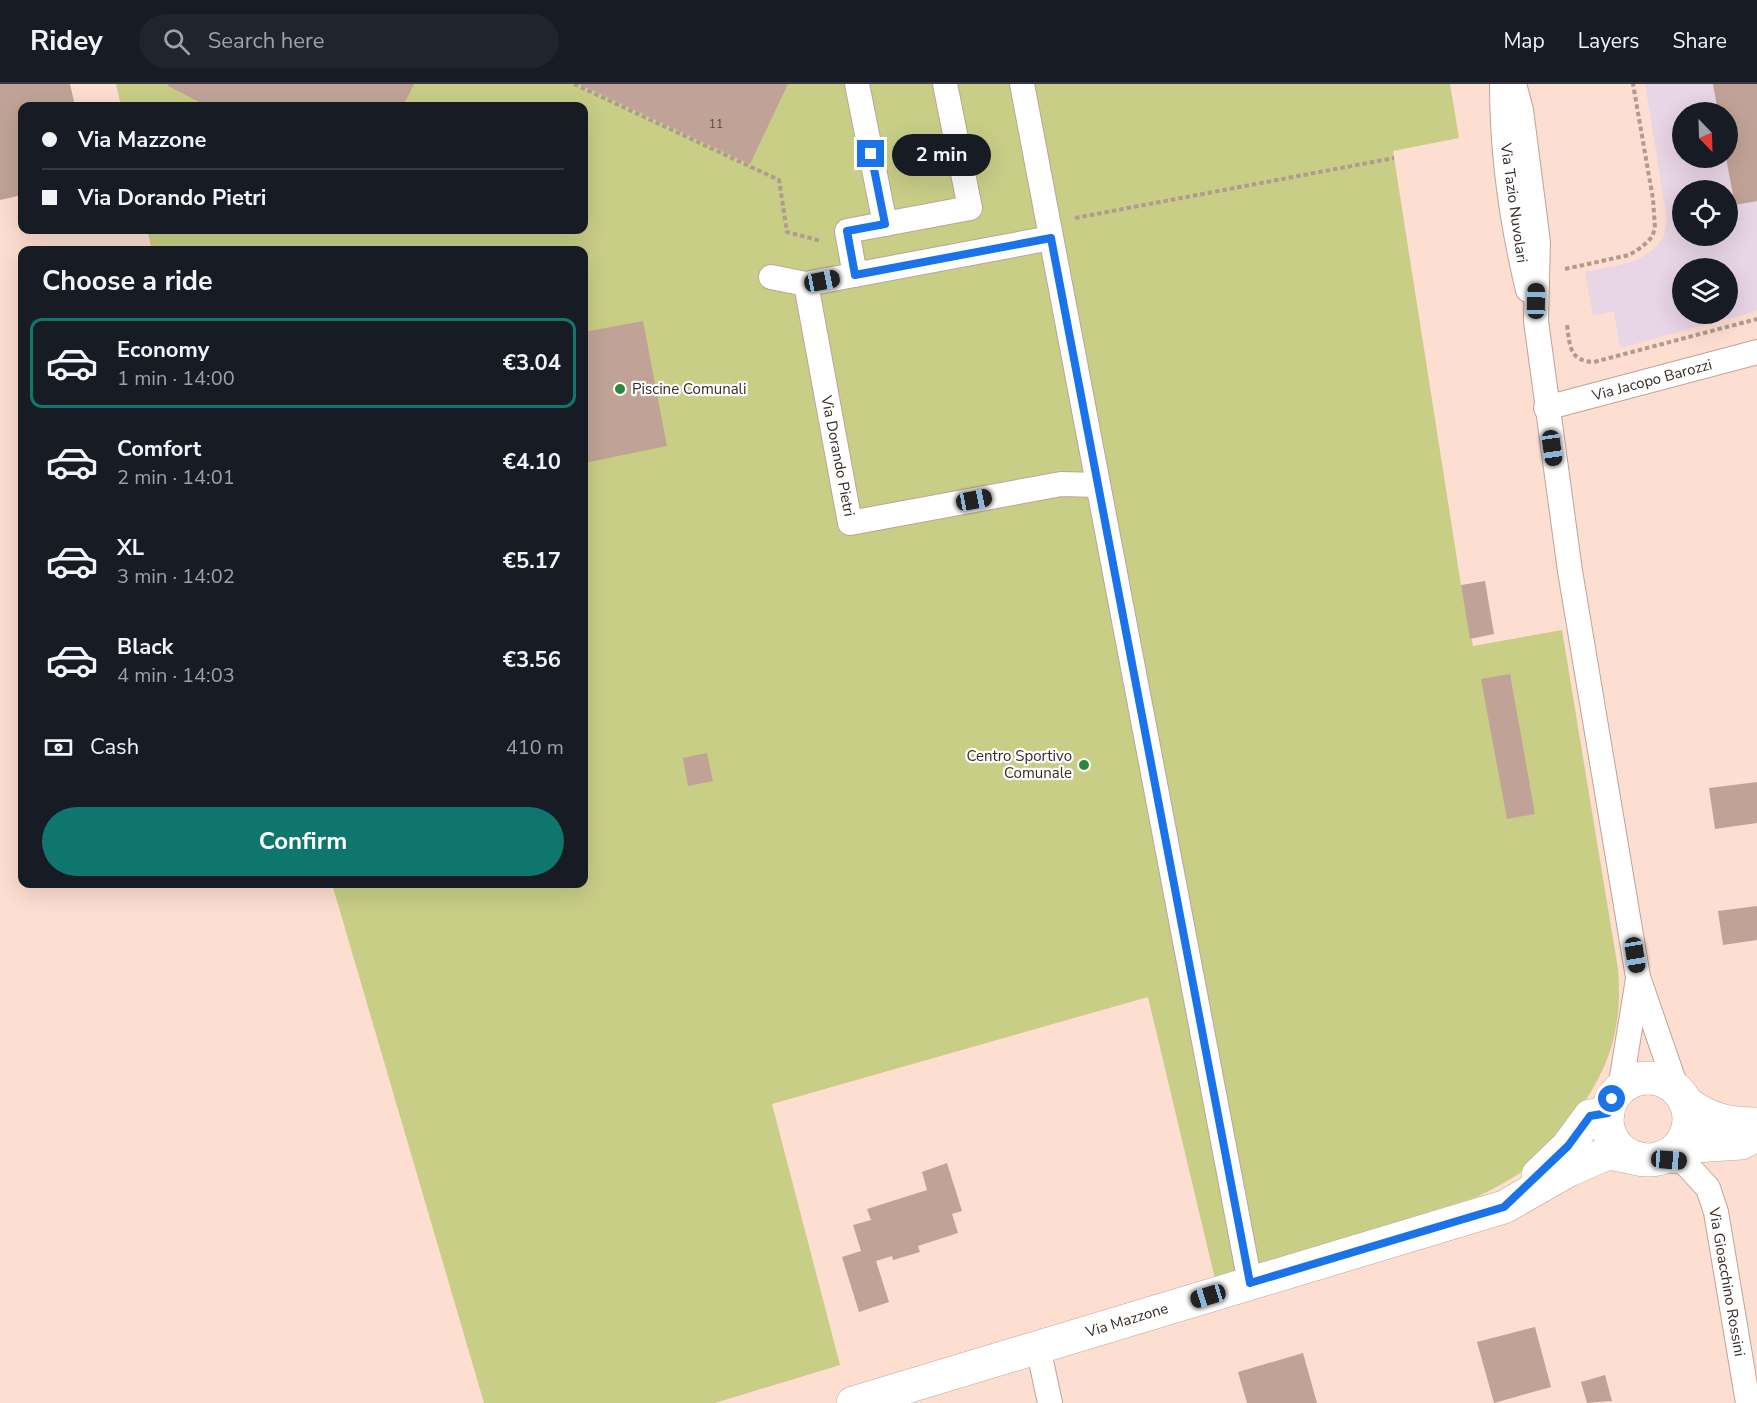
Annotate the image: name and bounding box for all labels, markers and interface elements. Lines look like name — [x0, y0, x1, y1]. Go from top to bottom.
search box — [139, 14, 559, 68]
text: Ridey — [30, 22, 103, 60]
icon: search — [160, 25, 193, 58]
text: Search here — [208, 26, 324, 56]
text: Map — [1503, 27, 1545, 55]
text: Layers — [1578, 27, 1639, 55]
text: Share — [1672, 27, 1727, 55]
north arrow — [1672, 102, 1738, 168]
map controls — [1672, 102, 1738, 324]
house number: 11 — [709, 116, 723, 132]
text: Via Mazzone — [78, 125, 207, 155]
callout: 2 min — [892, 133, 991, 175]
route end — [857, 140, 884, 167]
text: 2 min — [916, 141, 967, 168]
street label: Via Tazio Nuvolari — [1496, 141, 1532, 264]
button: locate — [1672, 180, 1738, 246]
text: Via Dorando Pietri — [78, 183, 266, 213]
button: layers — [1672, 258, 1738, 324]
text: Choose a ride — [42, 263, 213, 300]
car — [803, 269, 841, 293]
car — [1527, 283, 1545, 319]
text: Economy — [117, 335, 209, 365]
icon: car — [45, 336, 99, 390]
text: €3.04 — [503, 348, 561, 378]
street label: Via Jacopo Barozzi — [1589, 354, 1714, 406]
text: 1 min · 14:00 — [117, 365, 235, 392]
place label: Piscine Comunali — [632, 379, 747, 399]
marker: Piscine Comunali — [613, 382, 627, 396]
street label: Via Dorando Pietri — [816, 393, 860, 518]
car — [1541, 429, 1563, 467]
text: Comfort — [117, 434, 201, 464]
icon: car — [45, 435, 99, 489]
text: €4.10 — [503, 447, 561, 477]
text: 2 min · 14:01 — [117, 464, 235, 491]
car — [955, 488, 993, 512]
text: XL — [117, 533, 144, 563]
icon: car — [45, 534, 99, 588]
text: €5.17 — [503, 546, 561, 576]
text: 3 min · 14:02 — [117, 563, 235, 590]
text: Black — [117, 632, 173, 662]
icon: car — [45, 633, 99, 687]
text: €3.56 — [503, 645, 561, 675]
text: 4 min · 14:03 — [117, 662, 235, 689]
icon: cash — [42, 731, 75, 764]
text: Cash — [90, 732, 139, 762]
text: 410 m — [506, 734, 564, 761]
place label: Centro Sportivo Comunale — [966, 746, 1072, 783]
marker: Centro Sportivo Comunale — [1077, 758, 1091, 772]
button: Confirm — [42, 807, 564, 876]
car — [1623, 936, 1647, 974]
route start — [1598, 1085, 1625, 1112]
car — [1650, 1150, 1688, 1170]
street label: Via Gioacchino Rossini — [1704, 1205, 1750, 1358]
car — [1188, 1282, 1228, 1310]
street label: Via Mazzone — [1082, 1298, 1171, 1342]

